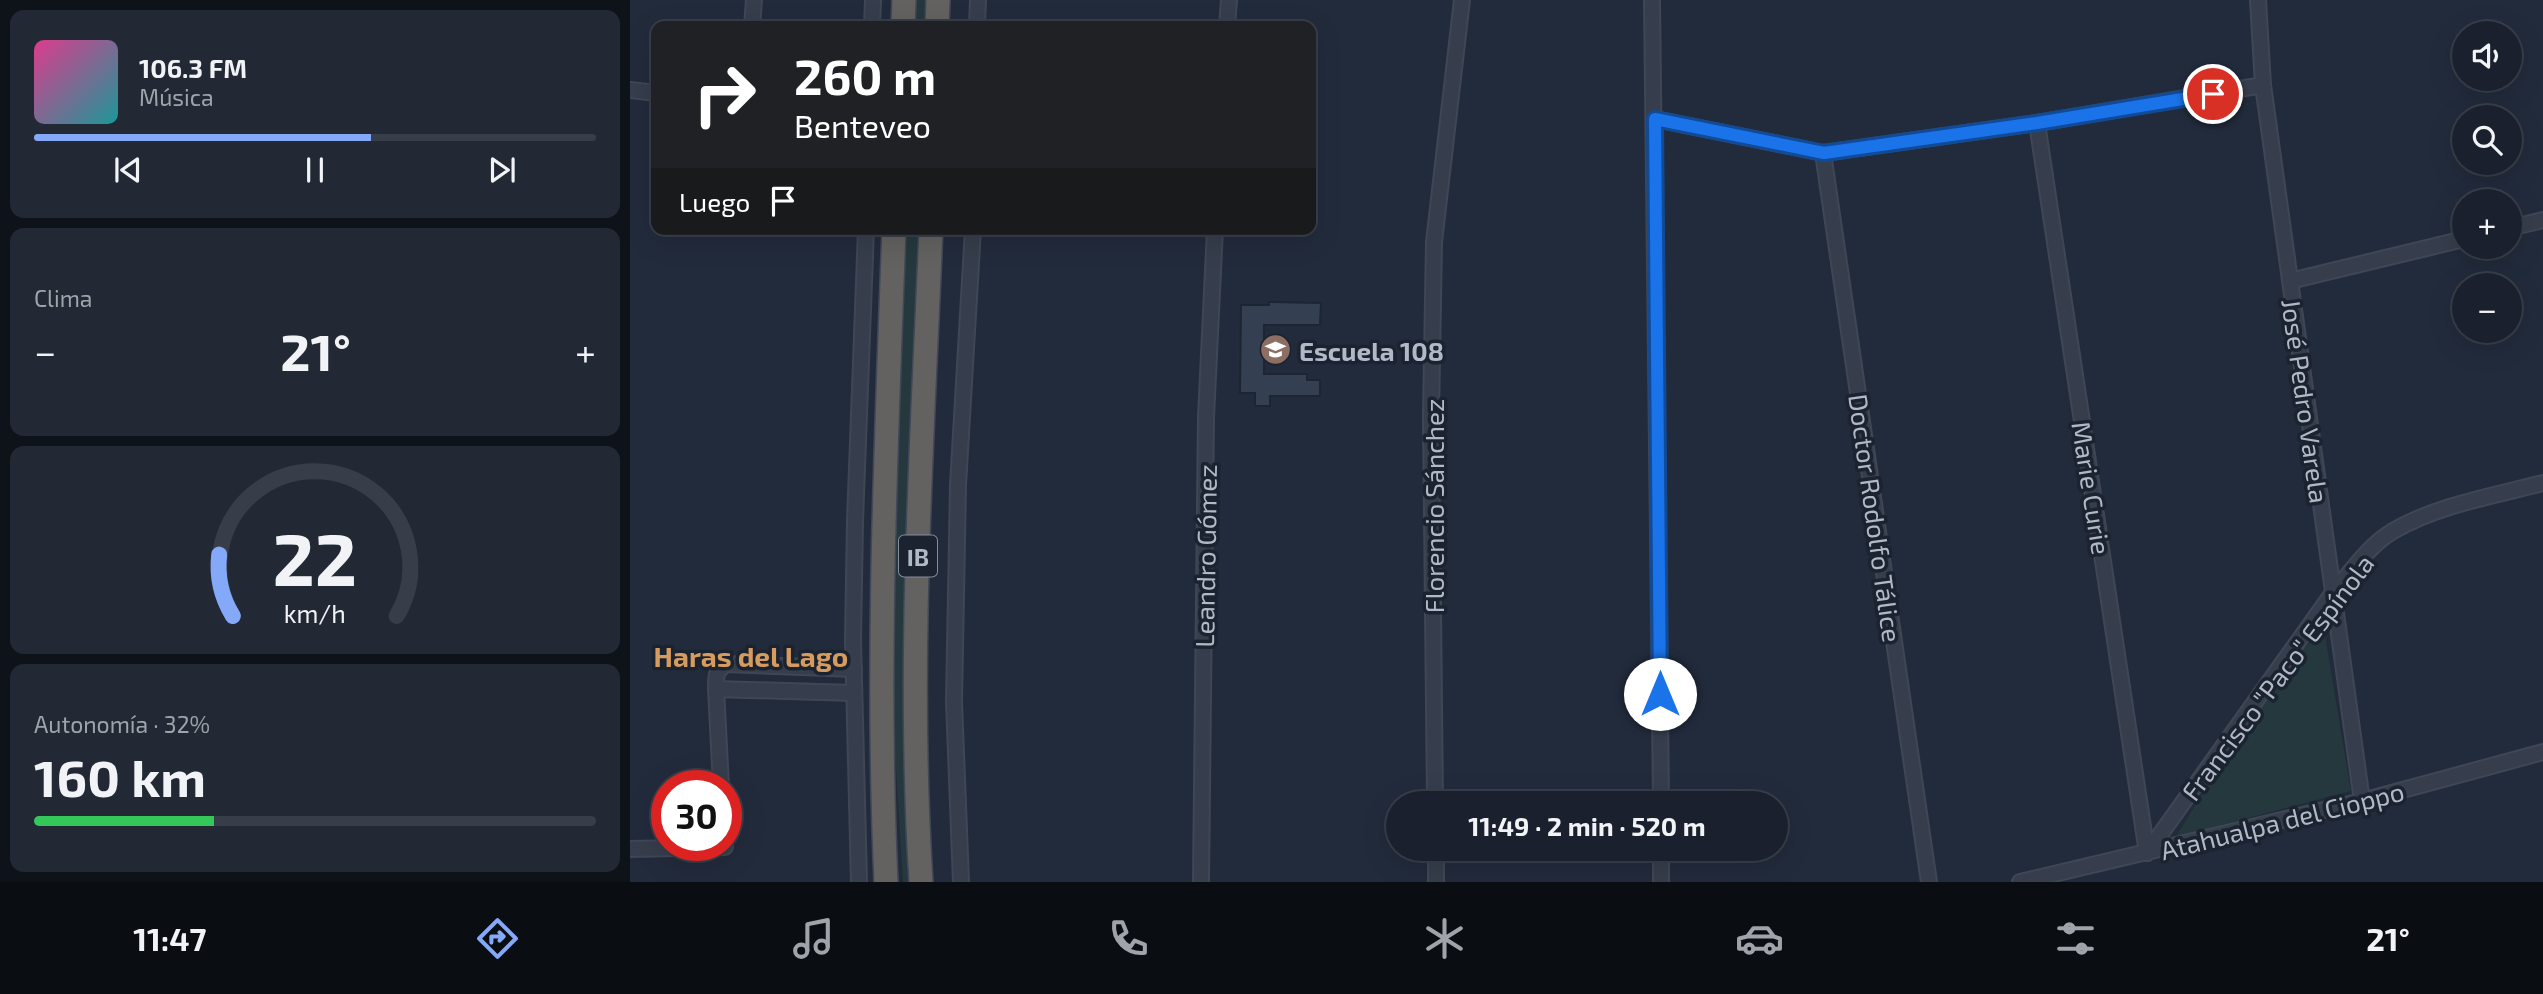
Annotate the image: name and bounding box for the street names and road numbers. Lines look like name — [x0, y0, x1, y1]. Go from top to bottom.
street label: José Pedro Varela — [2276, 297, 2336, 505]
street label: Doctor Rodolfo Tálice — [1843, 392, 1909, 644]
street label: Florencio Sánchez — [1418, 399, 1449, 613]
street label: Marie Curie — [2066, 419, 2118, 557]
street label: Leandro Gómez — [1188, 464, 1222, 648]
road number: IB — [899, 536, 937, 576]
street label: Francisco "Paco" Espínola — [2174, 548, 2380, 806]
street label: Atahualpa del Cioppo — [2157, 775, 2407, 865]

